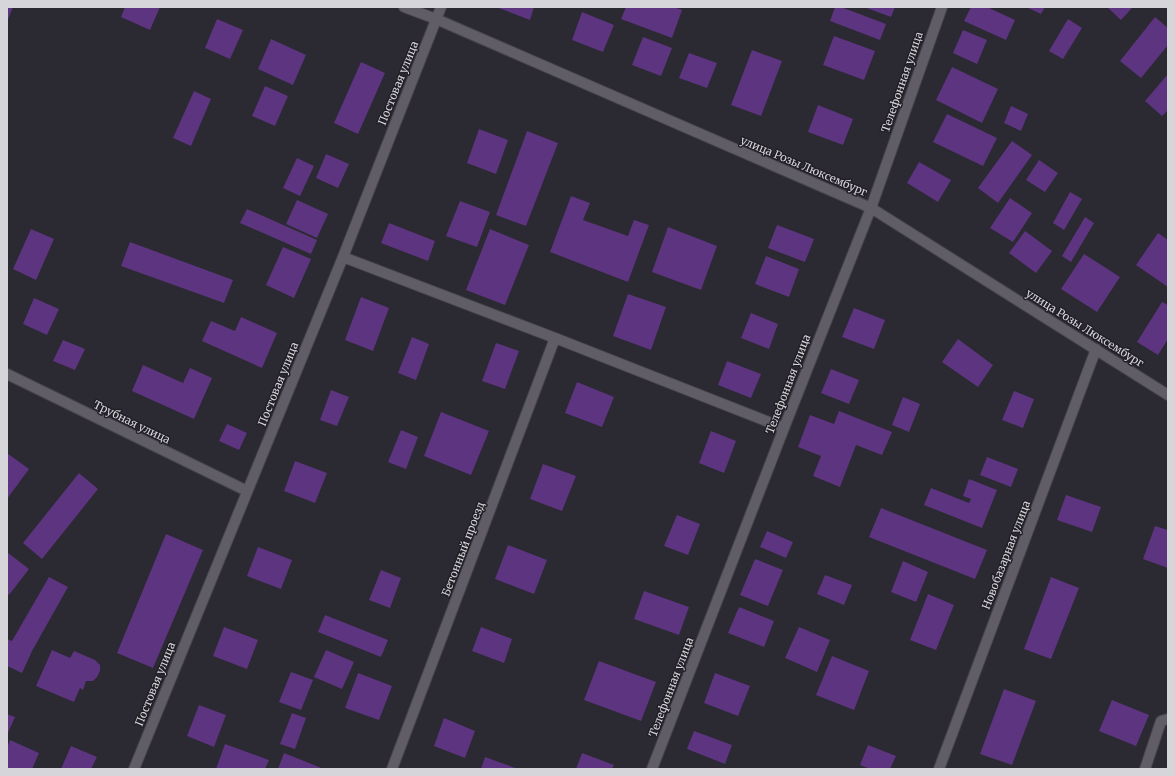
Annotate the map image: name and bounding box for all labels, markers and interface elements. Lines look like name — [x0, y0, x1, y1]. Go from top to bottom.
street label: Телефонная улица — [878, 30, 926, 134]
street label: Постовая улица — [375, 39, 421, 127]
street label: улица Розы Люксембург — [738, 133, 870, 199]
street label: улица Розы Люксембург — [1023, 286, 1147, 370]
street label: Телефонная улица — [763, 332, 813, 436]
street label: Постовая улица — [255, 340, 301, 428]
street label: Трубная улица — [91, 397, 173, 447]
street label: Новобазарная улица — [979, 498, 1033, 611]
street label: Бетонный проезд — [438, 499, 488, 598]
street label: Телефонная улица — [646, 635, 696, 739]
street label: Постовая улица — [132, 640, 178, 728]

